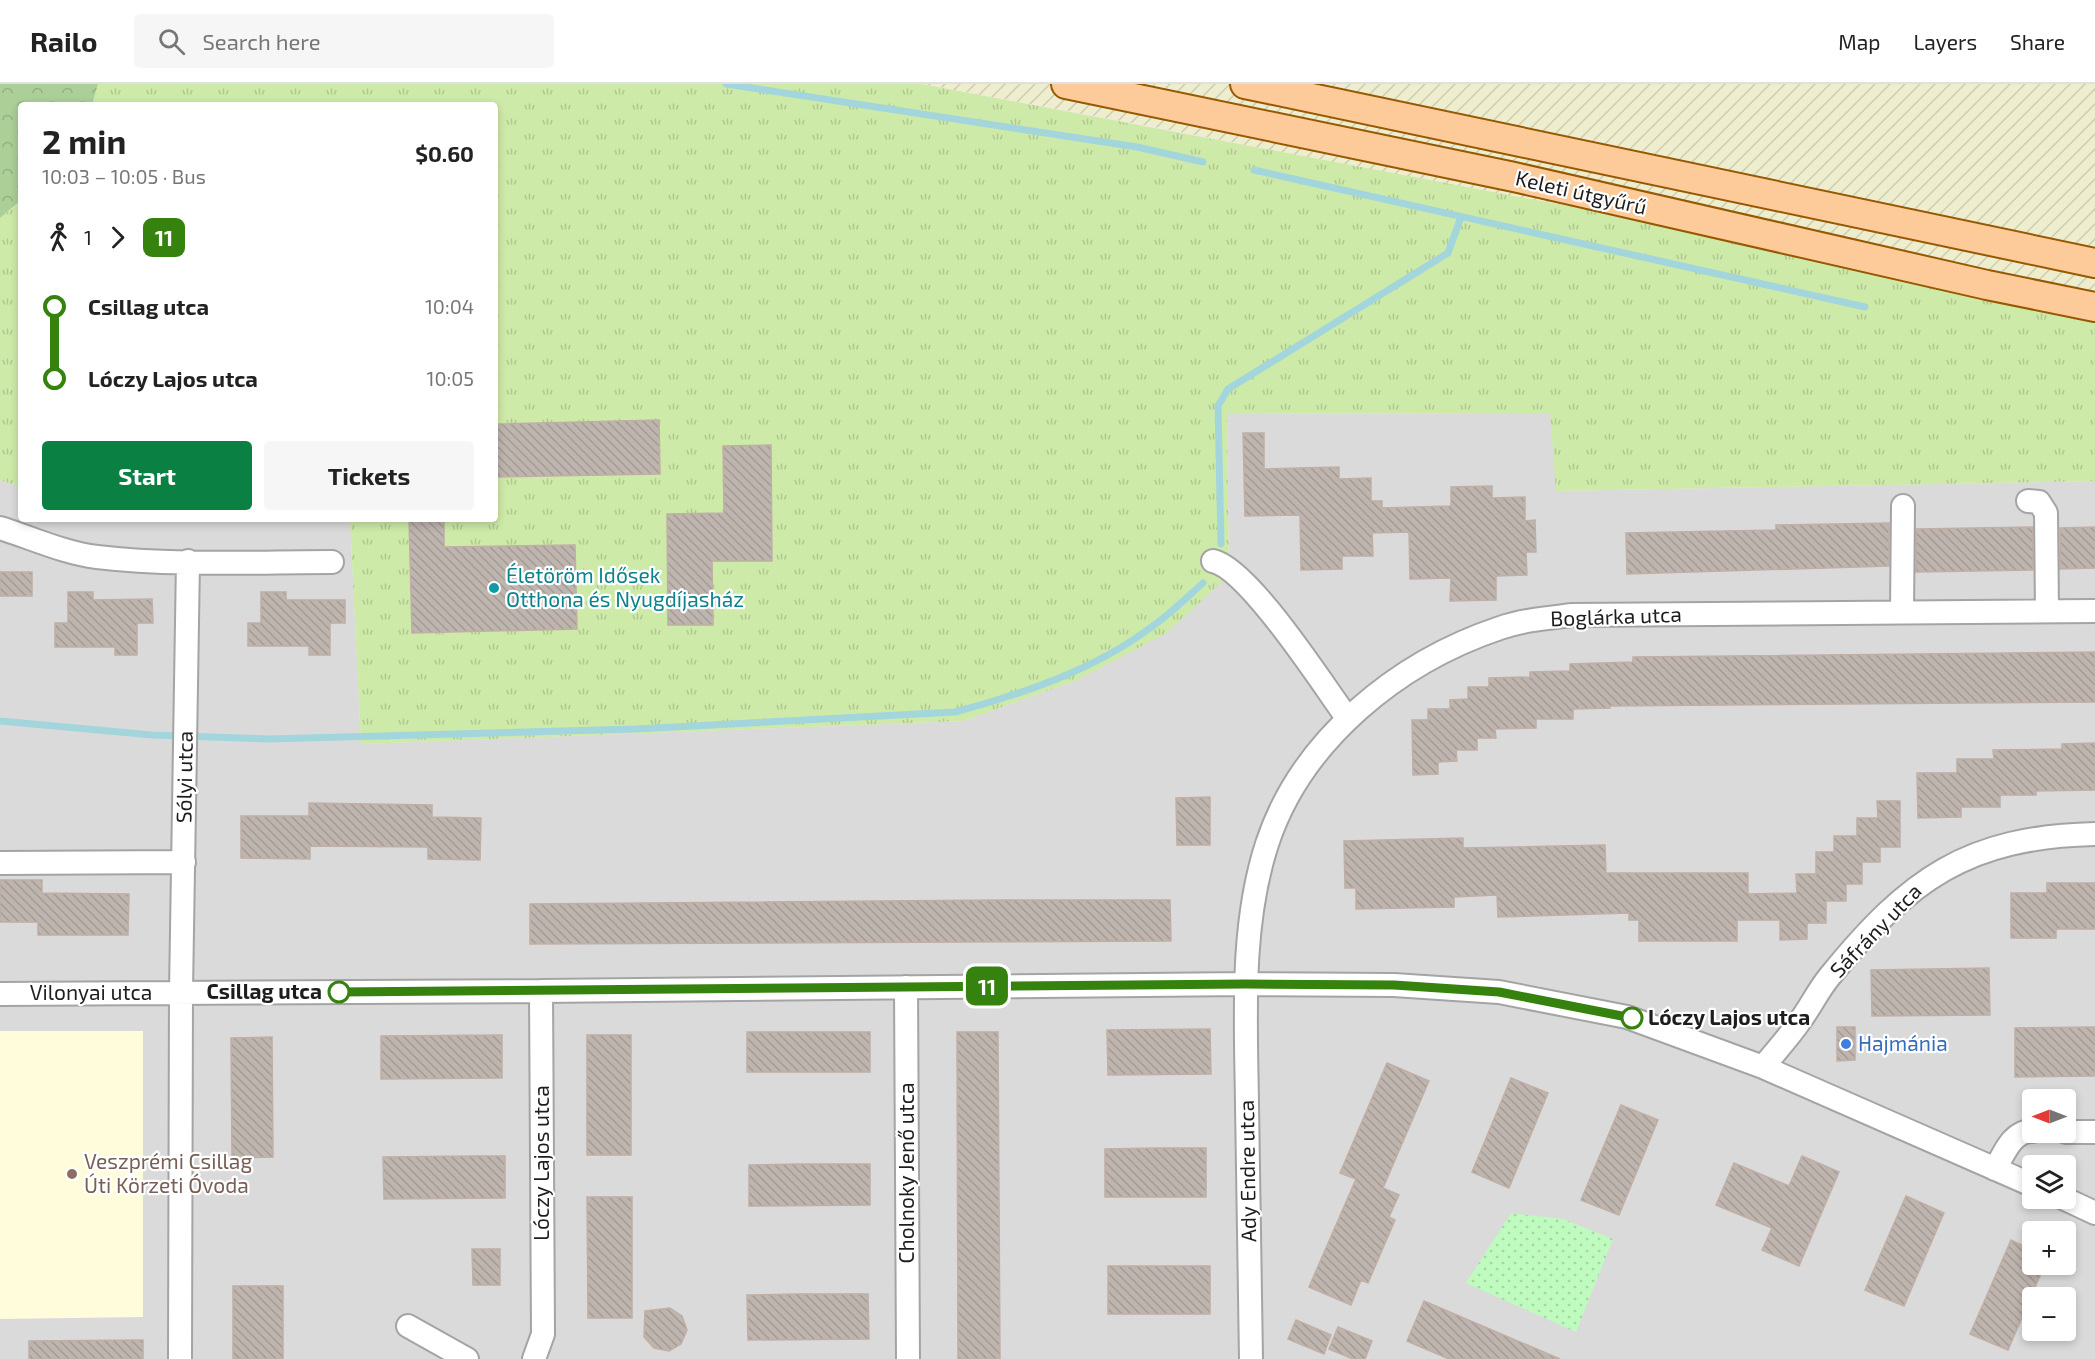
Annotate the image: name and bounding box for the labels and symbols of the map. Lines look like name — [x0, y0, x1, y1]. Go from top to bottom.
street label: Keleti útgyűrű — [1513, 164, 1649, 219]
place label: Életöröm Idősek Otthona és Nyugdíjasház — [506, 562, 744, 612]
marker: Életöröm Idősek Otthona és Nyugdíjasház — [487, 581, 501, 595]
street label: Boglárka utca — [1550, 601, 1682, 630]
street label: Sólyi utca — [170, 731, 197, 823]
street label: Sáfrány utca — [1824, 878, 1926, 982]
line badge: 11 — [960, 966, 1014, 1006]
place label: Csillag utca — [207, 978, 322, 1003]
street label: Vilonyai utca — [30, 979, 152, 1004]
marker: Csillag utca — [328, 981, 350, 1003]
place label: Lóczy Lajos utca — [1648, 1004, 1810, 1030]
marker: Lóczy Lajos utca — [1621, 1007, 1643, 1029]
place label: Hajmánia — [1858, 1030, 1948, 1056]
marker: Hajmánia — [1839, 1037, 1853, 1051]
street label: Cholnoky Jenő utca — [893, 1082, 918, 1264]
street label: Lóczy Lajos utca — [528, 1085, 554, 1241]
north arrow — [2022, 1089, 2076, 1143]
street label: Ady Endre utca — [1233, 1100, 1260, 1242]
place label: Veszprémi Csillag Úti Körzeti Óvoda — [84, 1148, 252, 1197]
marker: Veszprémi Csillag Úti Körzeti Óvoda — [65, 1167, 79, 1181]

